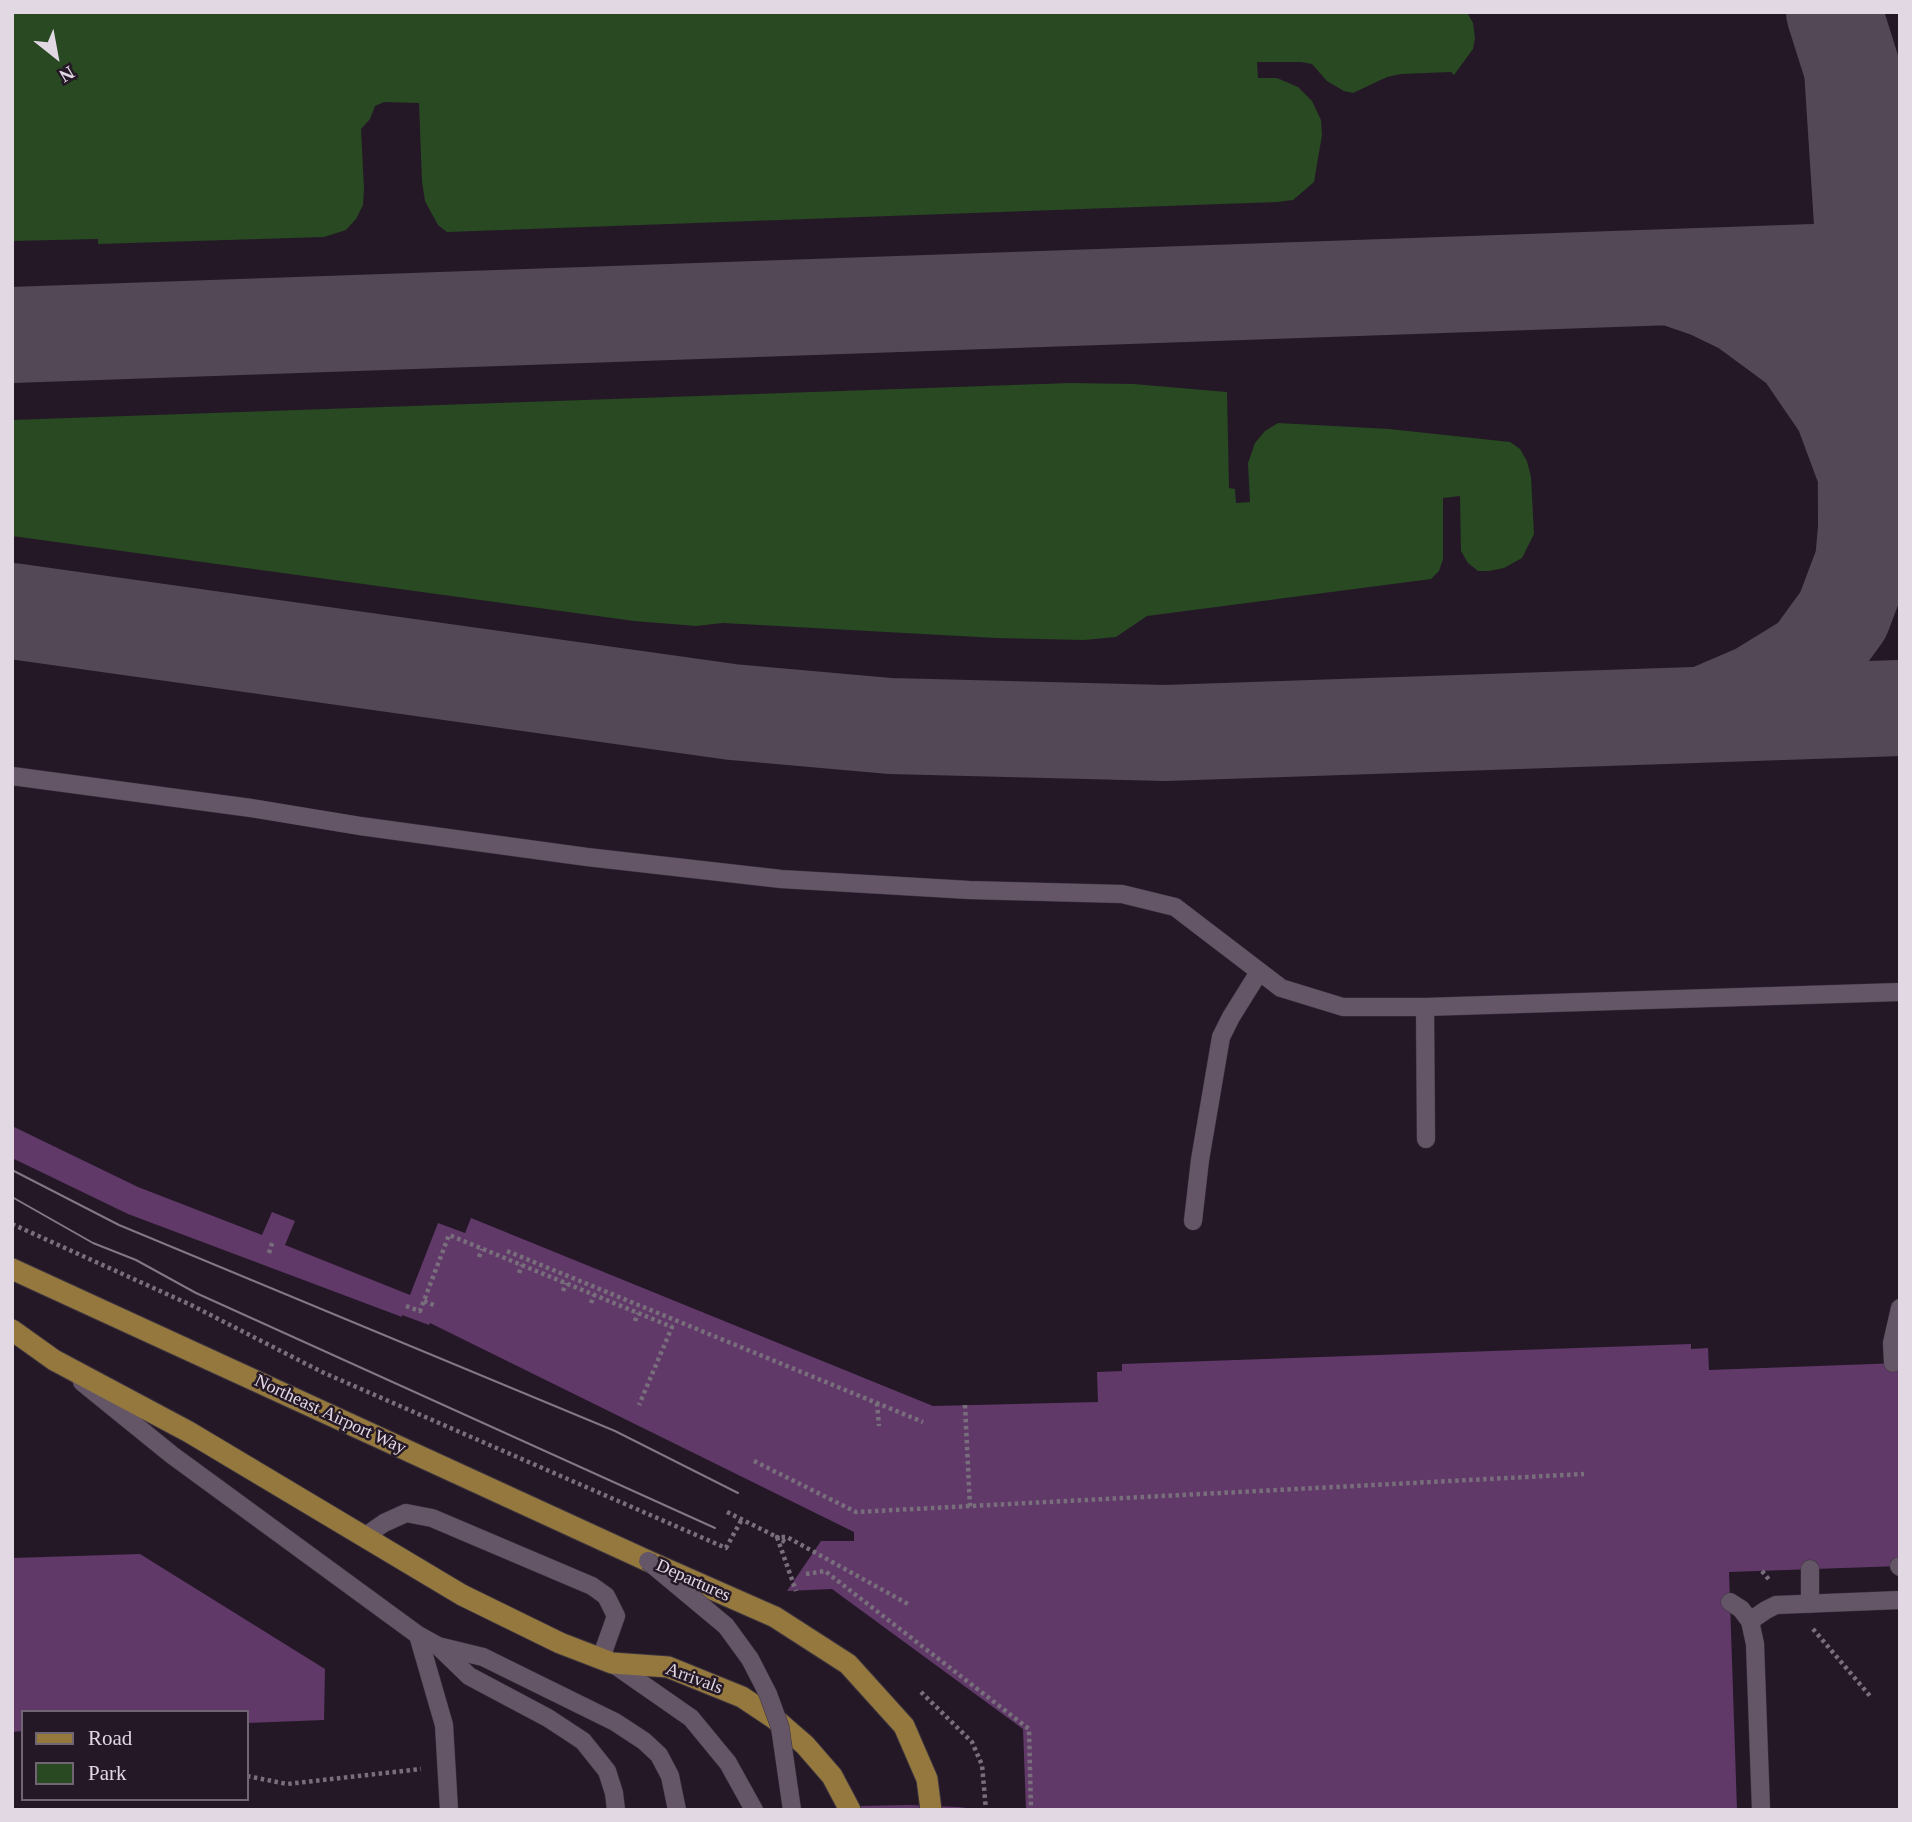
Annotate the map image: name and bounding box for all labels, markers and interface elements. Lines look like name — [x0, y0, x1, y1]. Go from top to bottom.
north arrow — [21, 21, 91, 91]
text: N — [56, 62, 78, 87]
street label: Northeast Airport Way — [251, 1370, 409, 1460]
street label: Departures — [653, 1555, 733, 1607]
street label: Arrivals — [663, 1659, 725, 1699]
legend — [21, 1710, 248, 1801]
text: Road — [88, 1726, 132, 1750]
text: Park — [88, 1761, 127, 1785]

